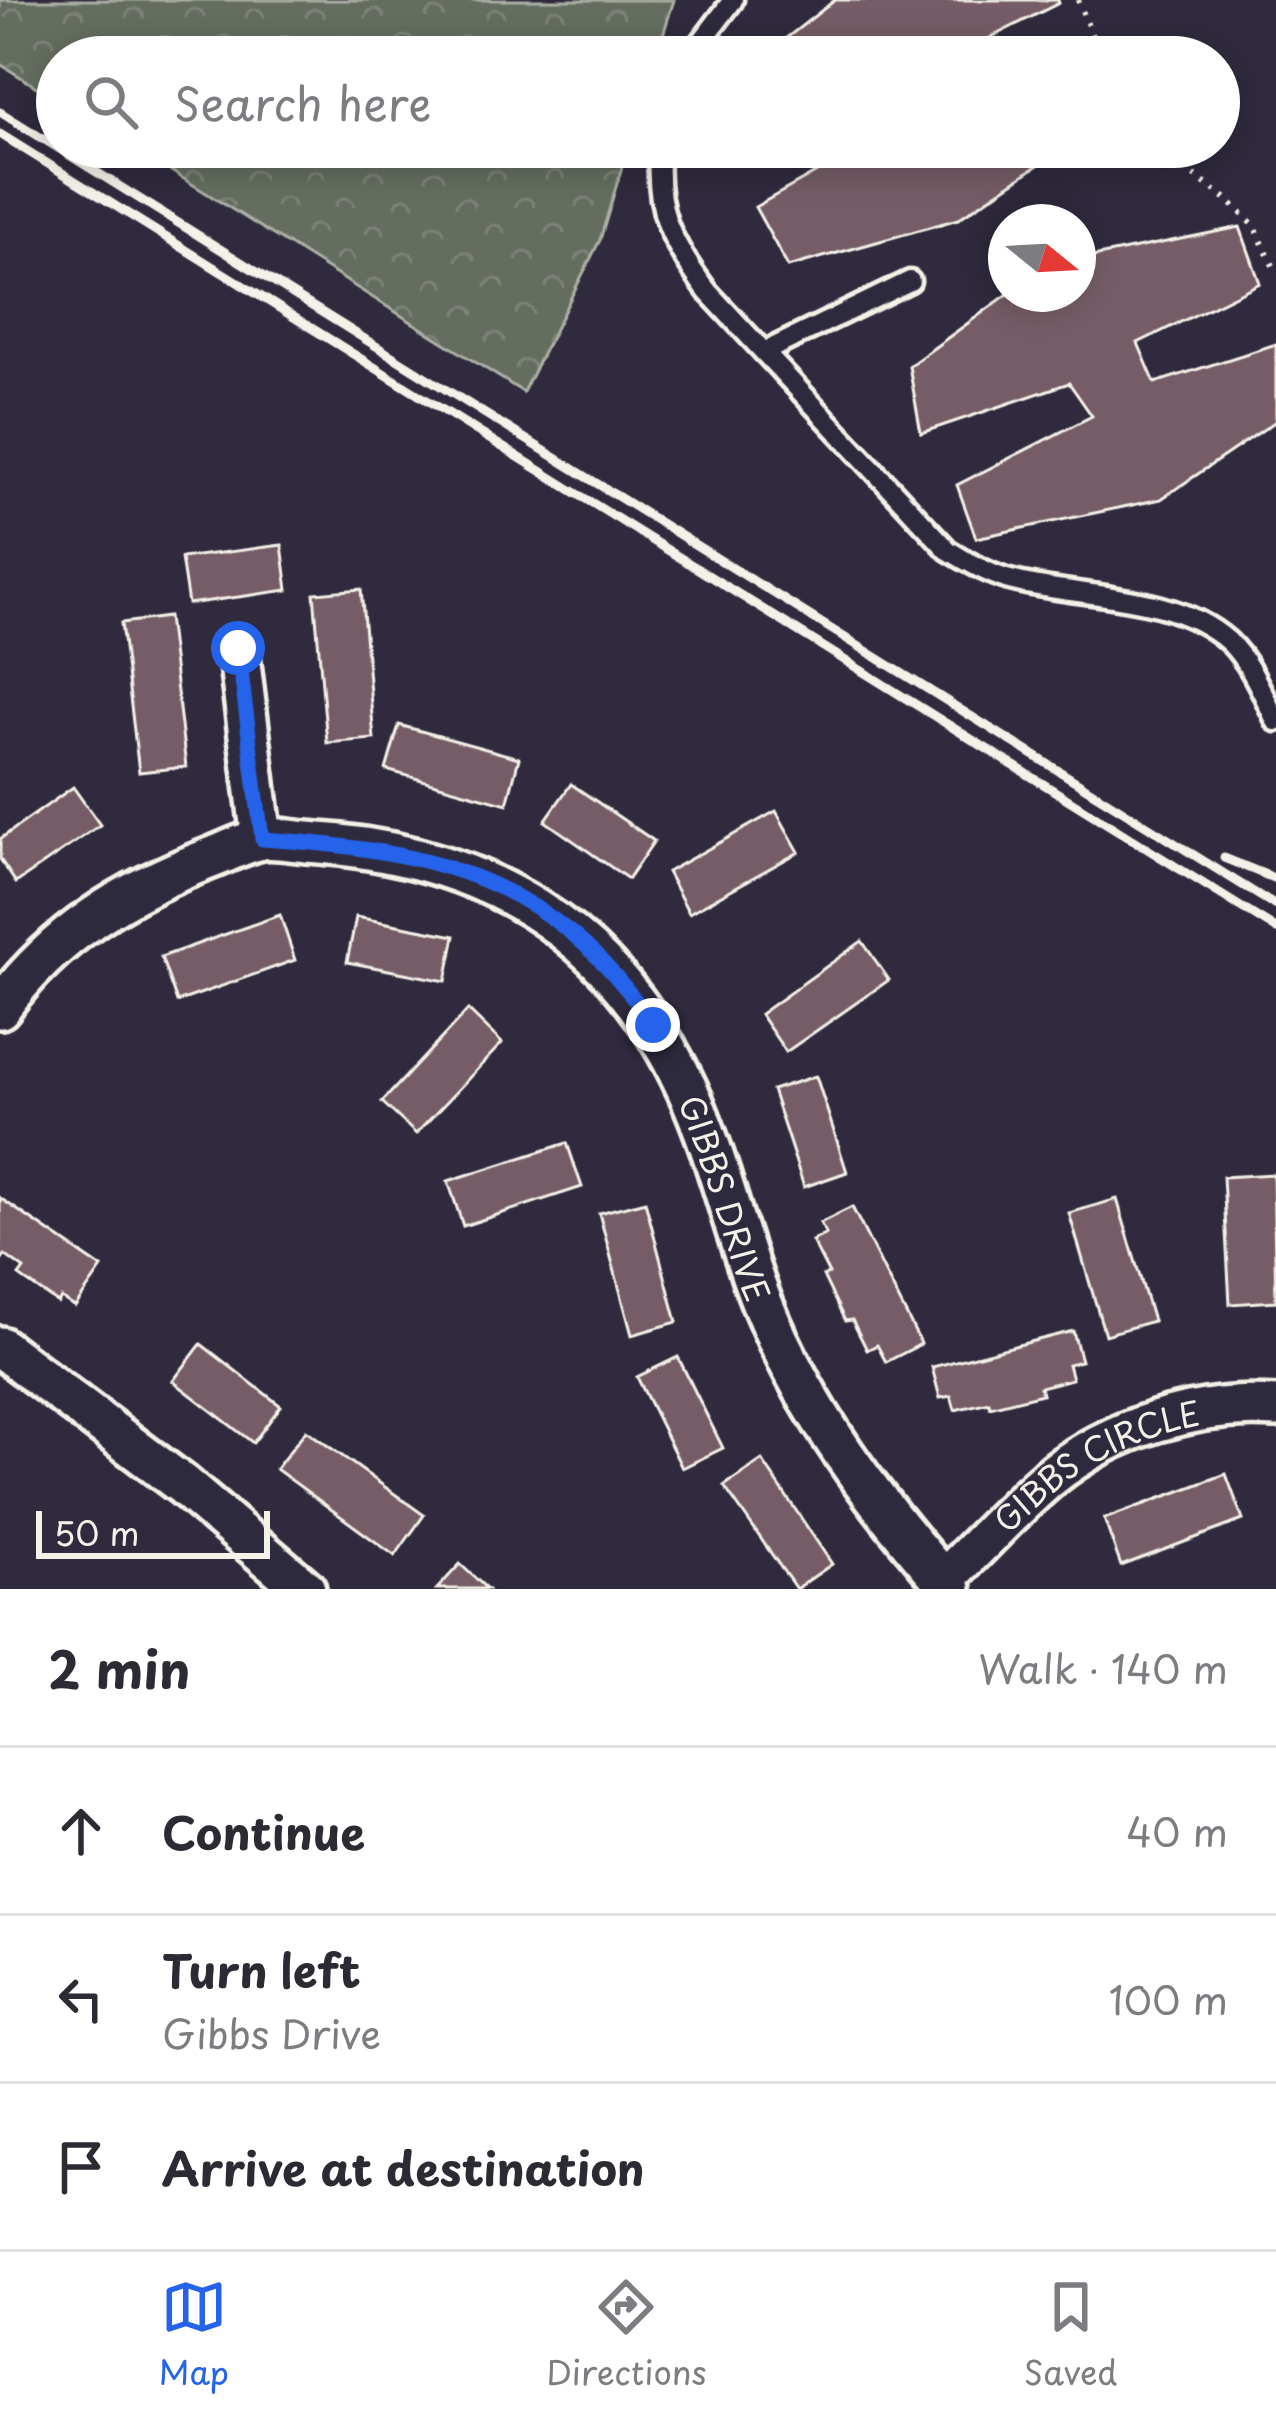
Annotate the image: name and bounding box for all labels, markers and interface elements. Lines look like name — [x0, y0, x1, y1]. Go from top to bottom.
search box — [36, 36, 1240, 168]
text: Search here — [174, 68, 431, 136]
icon: search — [78, 69, 144, 135]
north arrow — [988, 204, 1096, 312]
route start — [211, 621, 265, 675]
route end — [626, 998, 680, 1052]
street label: GIBBS DRIVE — [667, 1087, 784, 1308]
street label: GIBBS CIRCLE — [981, 1386, 1204, 1543]
scale bar — [36, 1505, 270, 1558]
text: 50 m — [54, 1507, 140, 1557]
text: 2 min — [48, 1629, 190, 1706]
text: Walk · 140 m — [979, 1638, 1228, 1697]
text: Continue — [162, 1797, 365, 1865]
icon: ahead — [48, 1798, 114, 1864]
text: 40 m — [1126, 1801, 1228, 1860]
text: Turn left — [162, 1935, 361, 2003]
icon: left — [48, 1966, 114, 2032]
text: 100 m — [1109, 1969, 1228, 2028]
text: Gibbs Drive — [162, 2003, 381, 2062]
text: Arrive at destination — [162, 2133, 645, 2201]
icon: arrive — [48, 2134, 114, 2200]
tab: Map — [159, 2274, 229, 2396]
tab: Directions — [546, 2274, 707, 2396]
tab: Saved — [1024, 2274, 1117, 2396]

